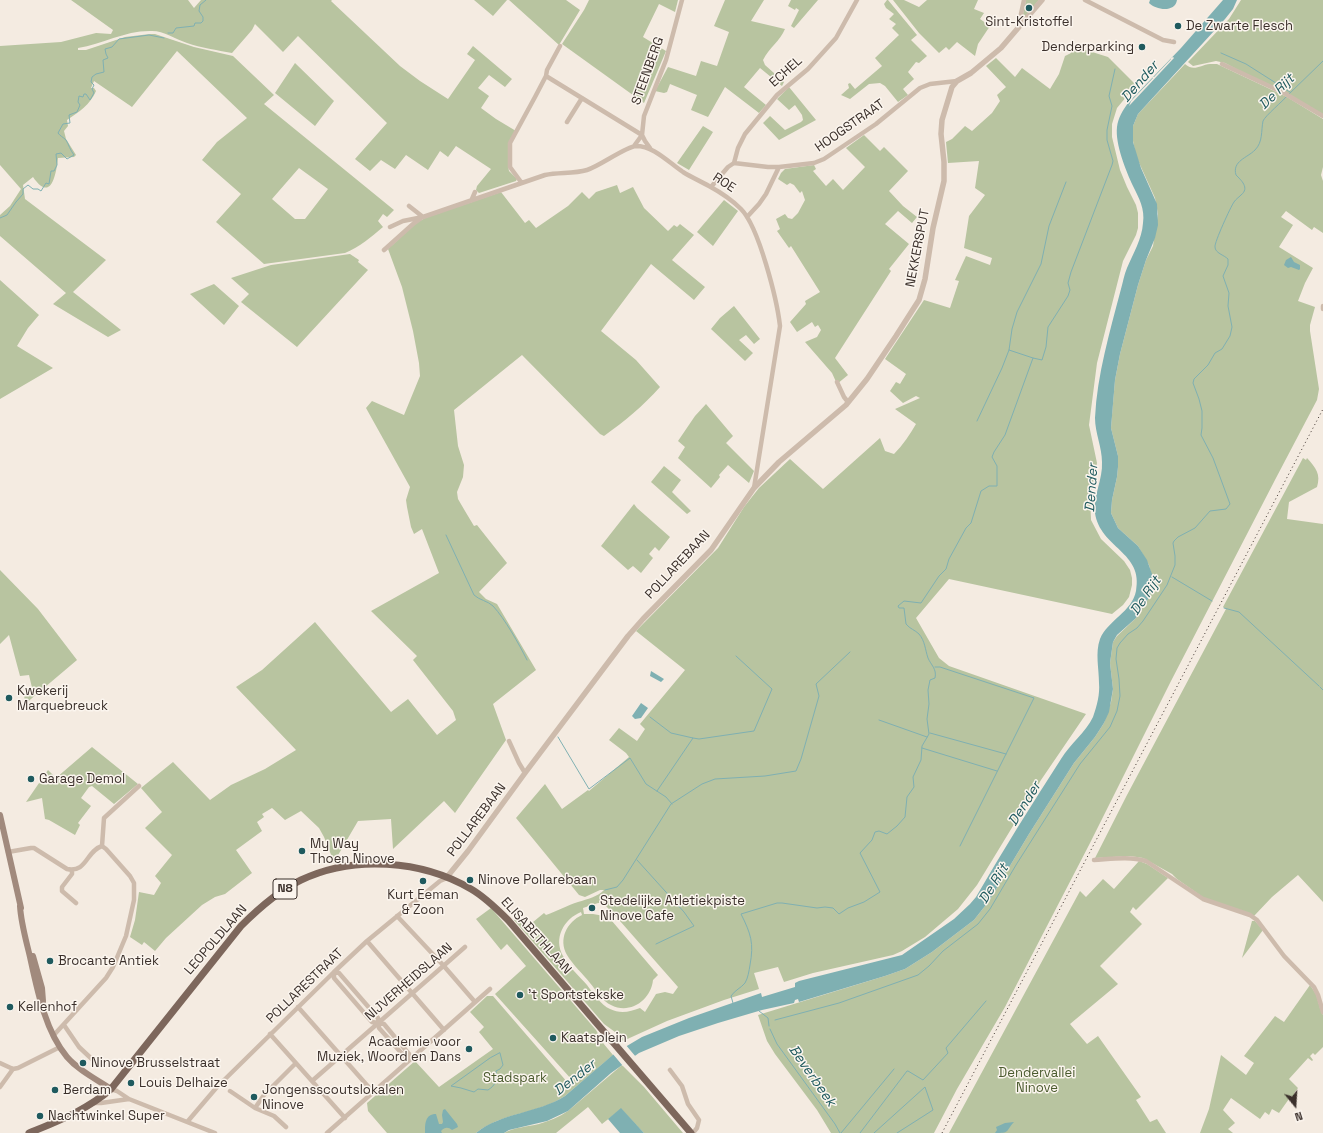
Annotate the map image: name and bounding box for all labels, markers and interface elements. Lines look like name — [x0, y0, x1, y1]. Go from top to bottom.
marker: Sint-Kristoffel — [1024, 3, 1034, 13]
place label: Sint-Kristoffel — [985, 14, 1073, 30]
place label: De Zwarte Flesch — [1186, 18, 1293, 34]
marker: De Zwarte Flesch — [1173, 21, 1183, 31]
street label: STEENBERG — [628, 35, 668, 107]
place label: Denderparking — [1042, 39, 1134, 55]
marker: Denderparking — [1137, 42, 1147, 52]
street label: ECHEL — [766, 53, 806, 91]
water label: Dender — [1118, 58, 1162, 106]
water label: De Rijt — [1256, 71, 1298, 113]
street label: HOOGSTRAAT — [812, 96, 888, 156]
street label: ROE — [710, 170, 738, 196]
street label: NEKKERSPUT — [903, 208, 933, 288]
water label: Dender — [1082, 463, 1102, 513]
street label: POLLAREBAAN — [642, 528, 714, 602]
water label: De Rijt — [1127, 573, 1165, 619]
place label: Kwekerij Marquebreuck — [17, 683, 108, 714]
marker: Kwekerij Marquebreuck — [4, 693, 14, 703]
place label: Garage Demol — [39, 771, 125, 787]
marker: Garage Demol — [26, 774, 36, 784]
water label: Dender — [1005, 779, 1045, 829]
street label: POLLAREBAAN — [444, 780, 510, 860]
place label: My Way Thoen Ninove — [310, 836, 395, 867]
marker: My Way Thoen Ninove — [297, 846, 307, 856]
water label: De Rijt — [975, 861, 1013, 907]
place label: Ninove Pollarebaan — [478, 872, 596, 888]
marker: Ninove Pollarebaan — [465, 875, 475, 885]
marker: Kurt Eeman & Zoon — [418, 876, 428, 886]
road number: N8 — [273, 879, 297, 899]
place label: Kurt Eeman & Zoon — [387, 887, 459, 918]
place label: Stedelijke Atletiekpiste Ninove Cafe — [600, 893, 745, 924]
street label: ELISABETHLAAN — [497, 894, 575, 978]
street label: LEOPOLDLAAN — [181, 902, 251, 978]
marker: Stedelijke Atletiekpiste Ninove Cafe — [587, 903, 597, 913]
street label: NIJVERHEIDSLAAN — [362, 940, 456, 1024]
street label: POLLARESTRAAT — [263, 945, 347, 1027]
place label: Brocante Antiek — [58, 953, 159, 969]
marker: Brocante Antiek — [45, 956, 55, 966]
place label: 't Sportstekske — [528, 987, 624, 1003]
marker: 't Sportstekske — [515, 990, 525, 1000]
place label: Kellenhof — [18, 999, 77, 1015]
marker: Kellenhof — [5, 1002, 15, 1012]
place label: Kaatsplein — [561, 1030, 627, 1046]
marker: Kaatsplein — [548, 1033, 558, 1043]
place label: Academie voor Muziek, Woord en Dans — [317, 1034, 461, 1065]
water label: Beverbeek — [785, 1042, 839, 1110]
marker: Academie voor Muziek, Woord en Dans — [464, 1044, 474, 1054]
place label: Ninove Brusselstraat — [91, 1055, 220, 1071]
water label: Dender — [551, 1056, 599, 1100]
marker: Ninove Brusselstraat — [78, 1058, 88, 1068]
park label: Dendervallei Ninove — [999, 1065, 1075, 1096]
park label: Stadspark — [483, 1070, 547, 1086]
place label: Louis Delhaize — [139, 1075, 228, 1091]
marker: Louis Delhaize — [126, 1078, 136, 1088]
place label: Berdam — [63, 1082, 111, 1098]
place label: Jongensscoutslokalen Ninove — [262, 1082, 404, 1113]
marker: Berdam — [50, 1085, 60, 1095]
north arrow — [1275, 1085, 1315, 1125]
marker: Jongensscoutslokalen Ninove — [249, 1092, 259, 1102]
place label: Nachtwinkel Super — [48, 1108, 165, 1124]
text: N — [1293, 1109, 1304, 1124]
marker: Nachtwinkel Super — [35, 1111, 45, 1121]

